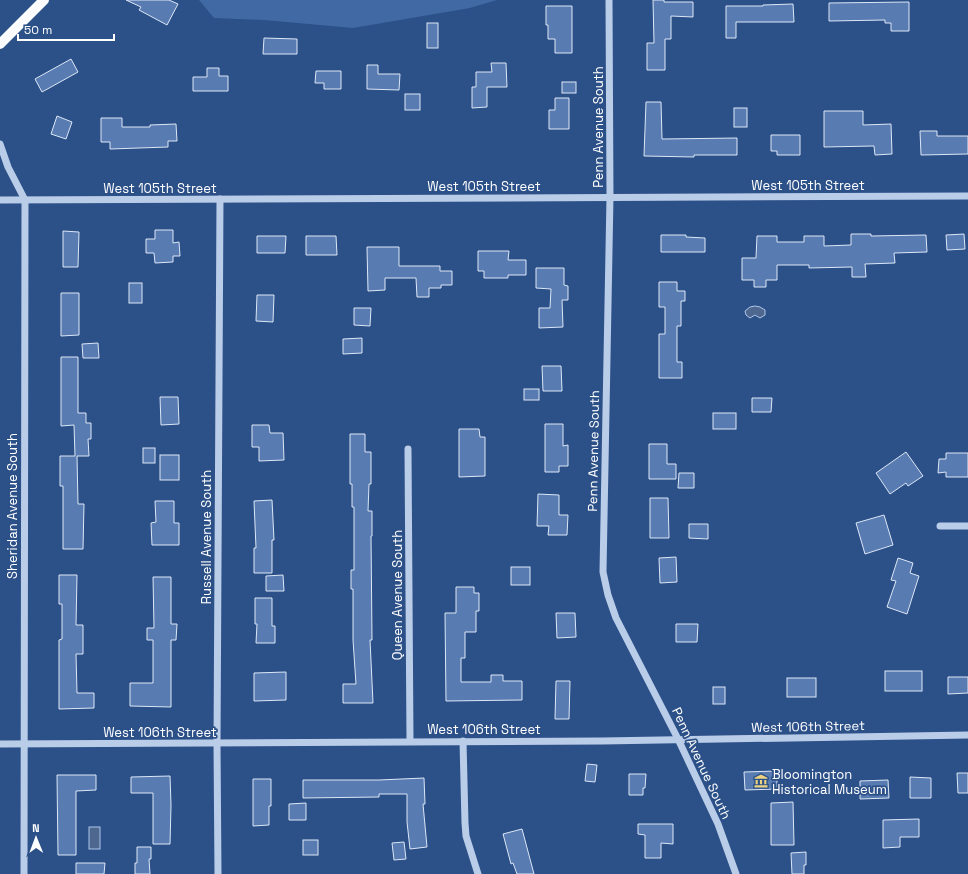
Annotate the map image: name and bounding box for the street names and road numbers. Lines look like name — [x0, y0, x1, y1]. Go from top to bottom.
street label: Penn Avenue South — [590, 66, 607, 188]
street label: West 105th Street — [751, 177, 865, 194]
street label: West 105th Street — [427, 178, 541, 195]
street label: West 105th Street — [103, 180, 217, 197]
street label: Penn Avenue South — [584, 390, 603, 512]
street label: Sheridan Avenue South — [4, 433, 21, 579]
street label: Russell Avenue South — [198, 470, 215, 604]
street label: Queen Avenue South — [389, 530, 406, 660]
street label: Penn Avenue South — [668, 705, 735, 822]
street label: West 106th Street — [751, 717, 865, 736]
street label: West 106th Street — [427, 721, 541, 738]
street label: West 106th Street — [103, 724, 217, 741]

